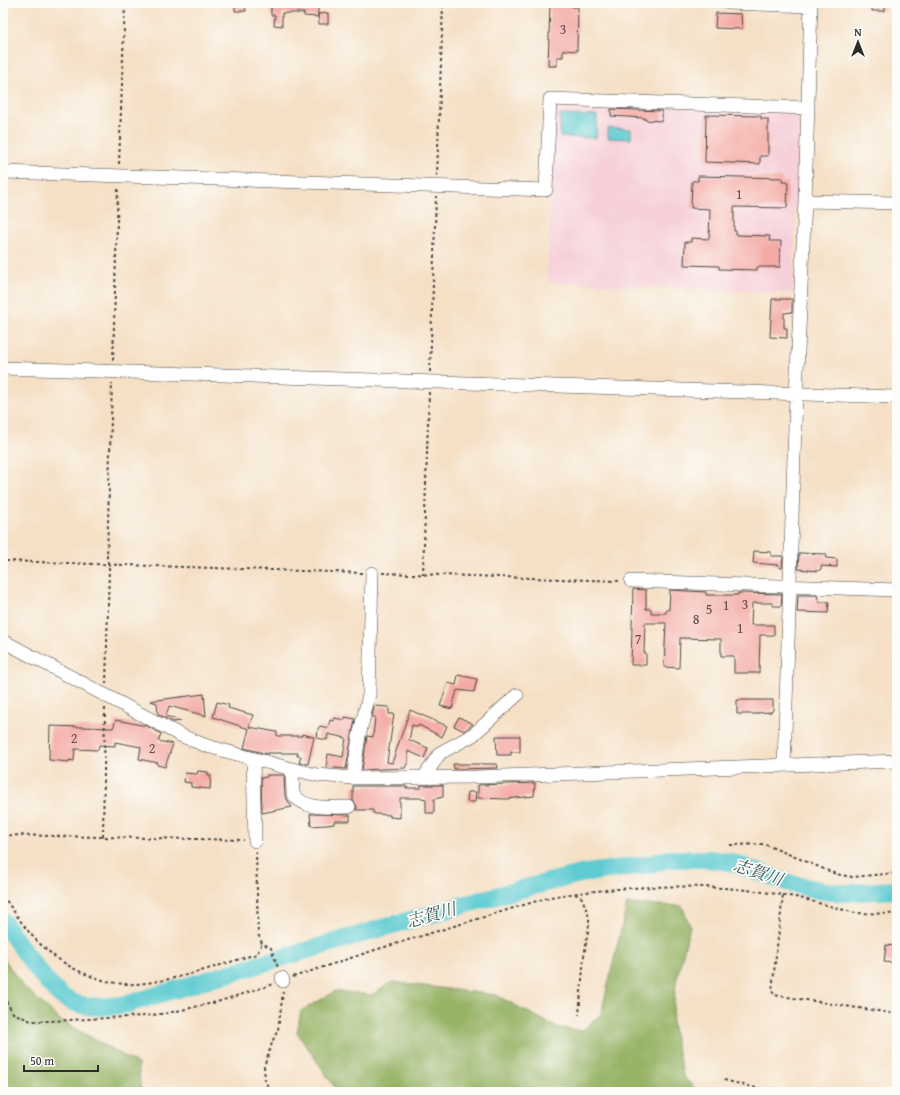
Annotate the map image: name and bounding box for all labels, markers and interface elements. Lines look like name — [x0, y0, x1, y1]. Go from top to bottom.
house number: 3 — [560, 19, 566, 39]
north arrow — [838, 22, 878, 62]
text: N — [854, 24, 862, 40]
house number: 1 — [736, 184, 742, 204]
house number: 3 — [742, 594, 748, 614]
house number: 1 — [723, 595, 729, 615]
house number: 5 — [706, 599, 712, 619]
house number: 8 — [693, 609, 700, 629]
house number: 1 — [737, 618, 743, 638]
house number: 7 — [635, 629, 642, 649]
house number: 2 — [71, 728, 77, 748]
house number: 2 — [149, 738, 155, 758]
water label: 志賀川 — [730, 852, 788, 892]
water label: 志賀川 — [403, 895, 461, 934]
scale bar — [24, 1047, 98, 1073]
text: 50 m — [30, 1052, 54, 1069]

